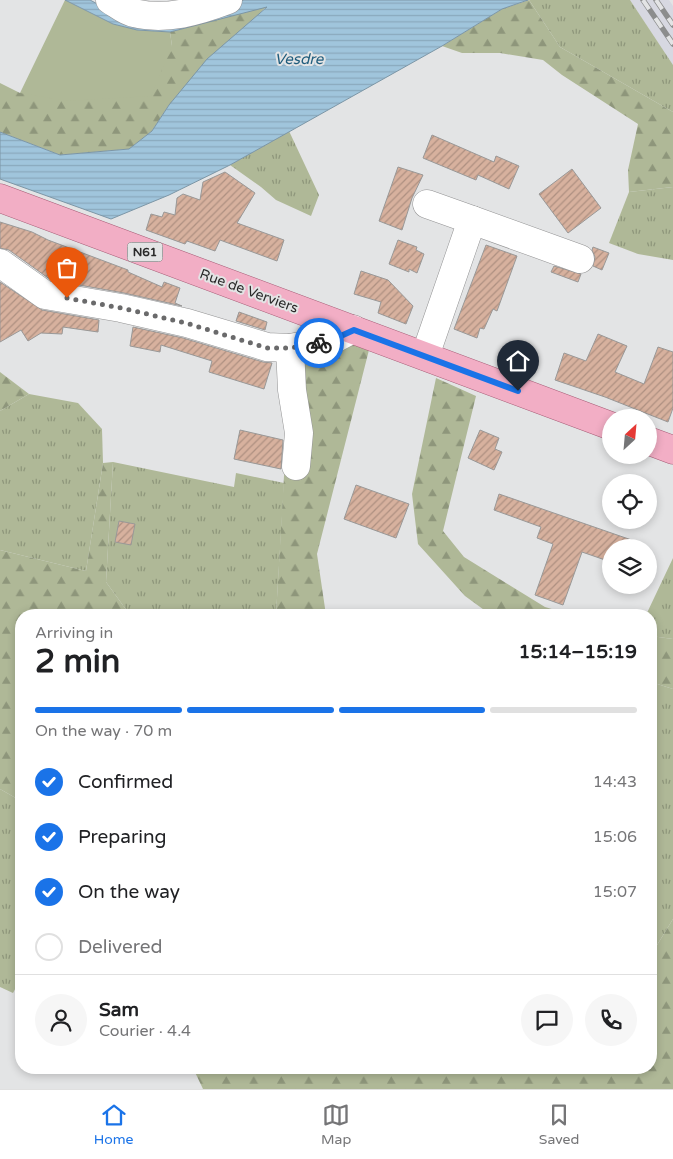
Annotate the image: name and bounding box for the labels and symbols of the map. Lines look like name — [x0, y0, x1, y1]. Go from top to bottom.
water label: Vesdre — [275, 50, 325, 68]
road number: N61 — [128, 242, 162, 262]
pin — [46, 247, 88, 298]
street label: Rue de Verviers — [197, 265, 301, 317]
courier — [294, 318, 344, 368]
pin — [497, 340, 539, 391]
north arrow — [602, 409, 658, 464]

